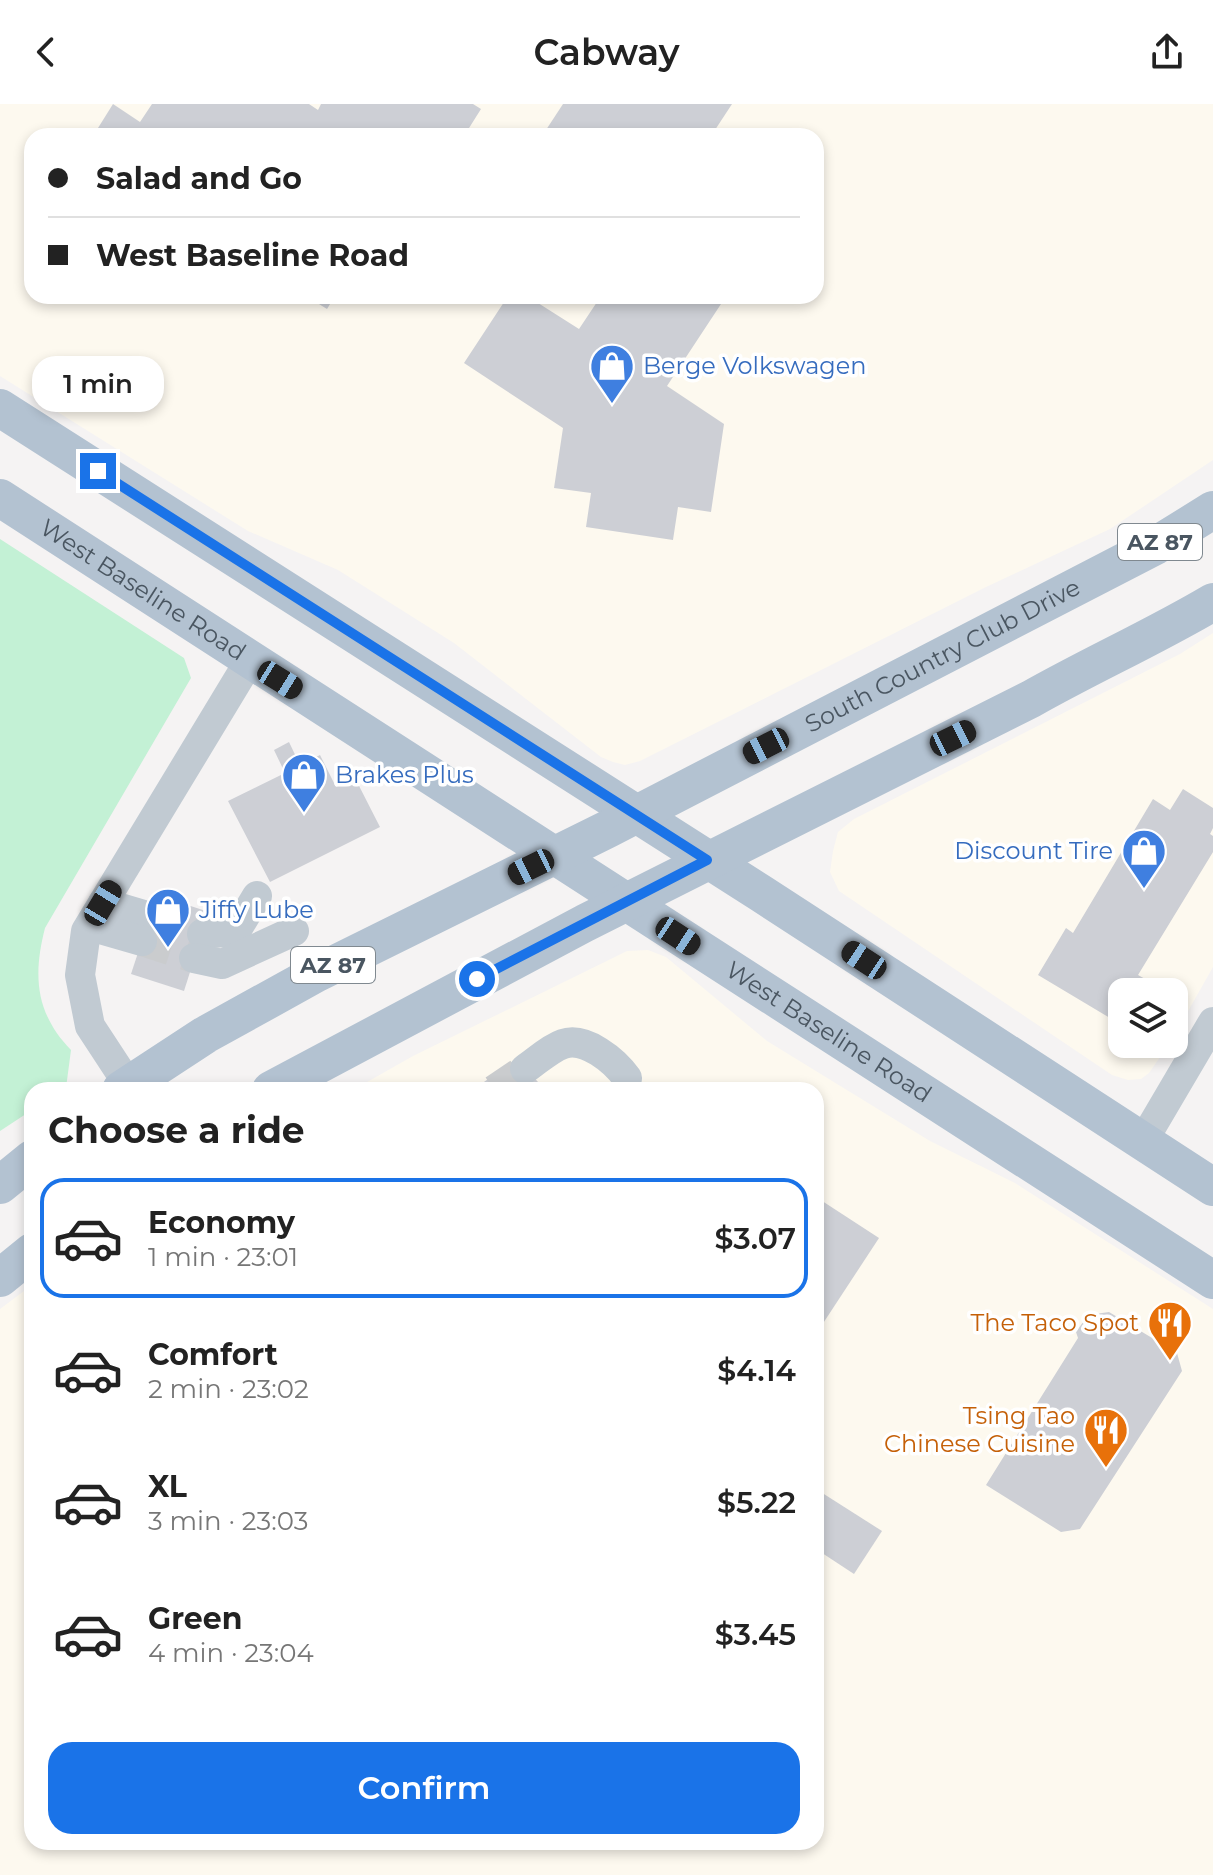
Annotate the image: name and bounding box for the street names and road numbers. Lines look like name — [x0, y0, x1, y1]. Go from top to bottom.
street label: West Baseline Road — [35, 513, 251, 667]
road number: AZ 87 — [1118, 524, 1202, 560]
street label: South Country Club Drive — [800, 572, 1085, 739]
road number: AZ 87 — [291, 947, 375, 983]
street label: West Baseline Road — [721, 955, 937, 1109]

